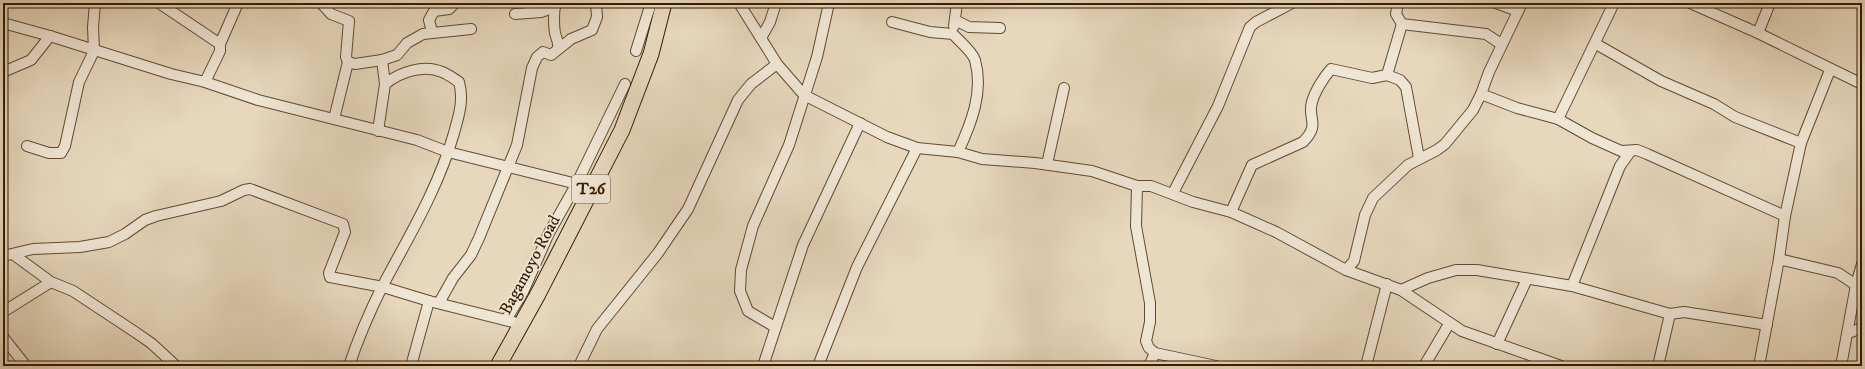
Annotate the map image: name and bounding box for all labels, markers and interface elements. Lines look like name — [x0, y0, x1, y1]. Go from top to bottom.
road number: T26 — [572, 175, 610, 203]
street label: Bagamoyo Road — [495, 211, 566, 319]

